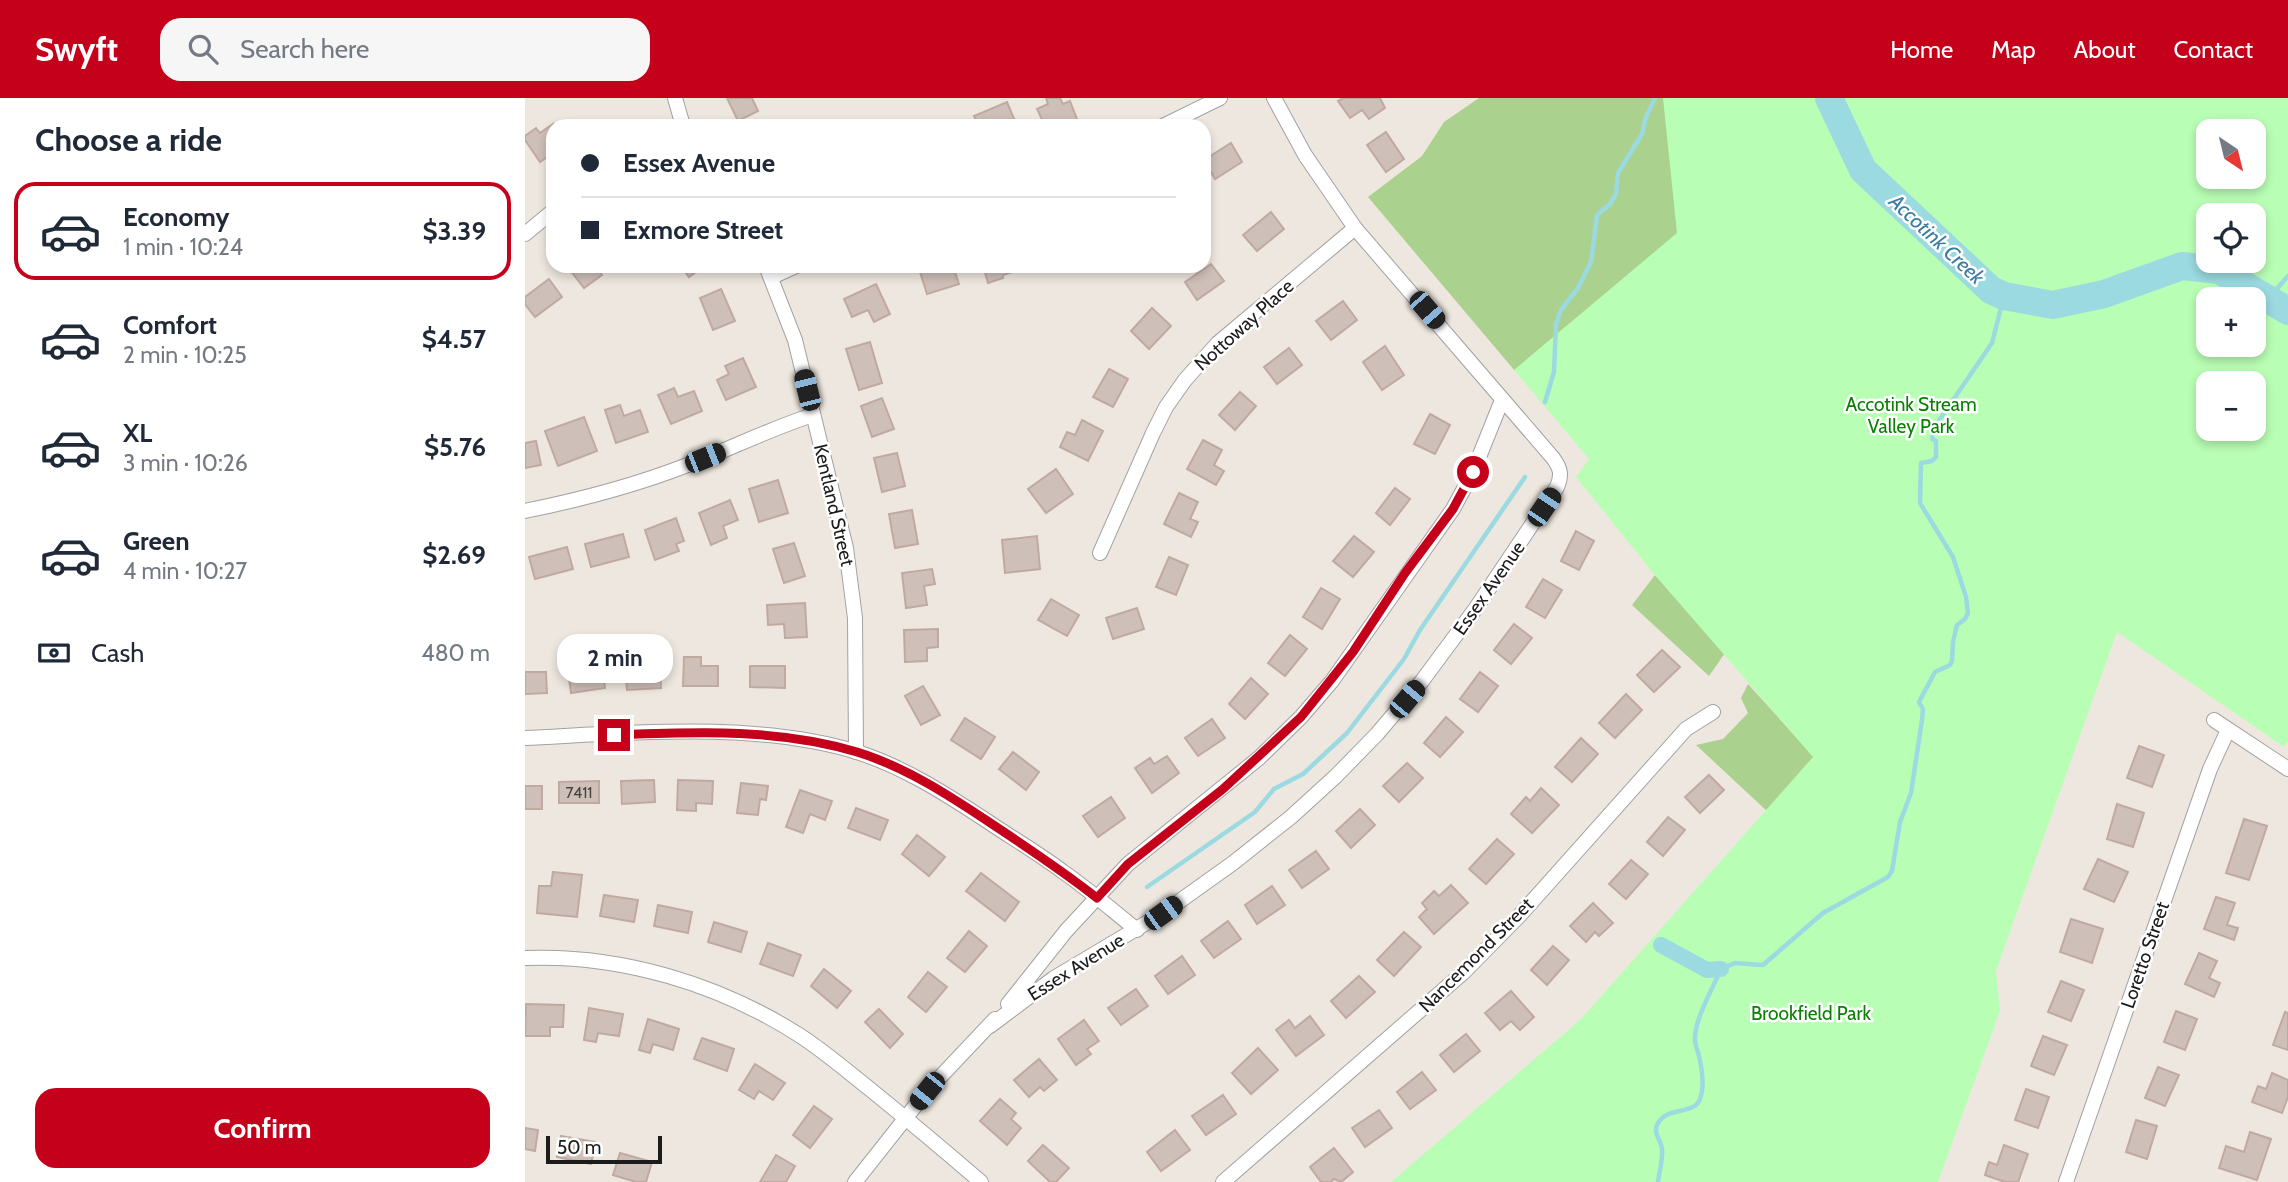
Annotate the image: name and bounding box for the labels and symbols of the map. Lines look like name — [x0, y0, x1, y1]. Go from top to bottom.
north arrow — [2196, 119, 2266, 189]
water label: Accotink Creek — [1883, 188, 1991, 290]
street label: Nottoway Place — [1190, 274, 1298, 376]
car — [1406, 287, 1449, 333]
car — [792, 367, 823, 413]
park label: Accotink Stream Valley Park — [1845, 393, 1977, 438]
car — [682, 440, 729, 476]
street label: Kentland Street — [809, 442, 859, 569]
route start — [1457, 456, 1489, 488]
car — [1524, 484, 1565, 530]
street label: Essex Avenue — [1448, 536, 1530, 639]
callout: 2 min — [556, 634, 672, 682]
car — [1386, 676, 1429, 722]
route end — [598, 719, 630, 751]
house number: 7411 — [565, 783, 593, 802]
car — [1140, 892, 1187, 934]
street label: Nancemond Street — [1414, 893, 1538, 1017]
street label: Loretto Street — [2116, 898, 2174, 1011]
street label: Essex Avenue — [1024, 928, 1129, 1006]
park label: Brookfield Park — [1751, 1002, 1871, 1025]
car — [906, 1068, 949, 1114]
scale bar — [546, 1133, 661, 1165]

